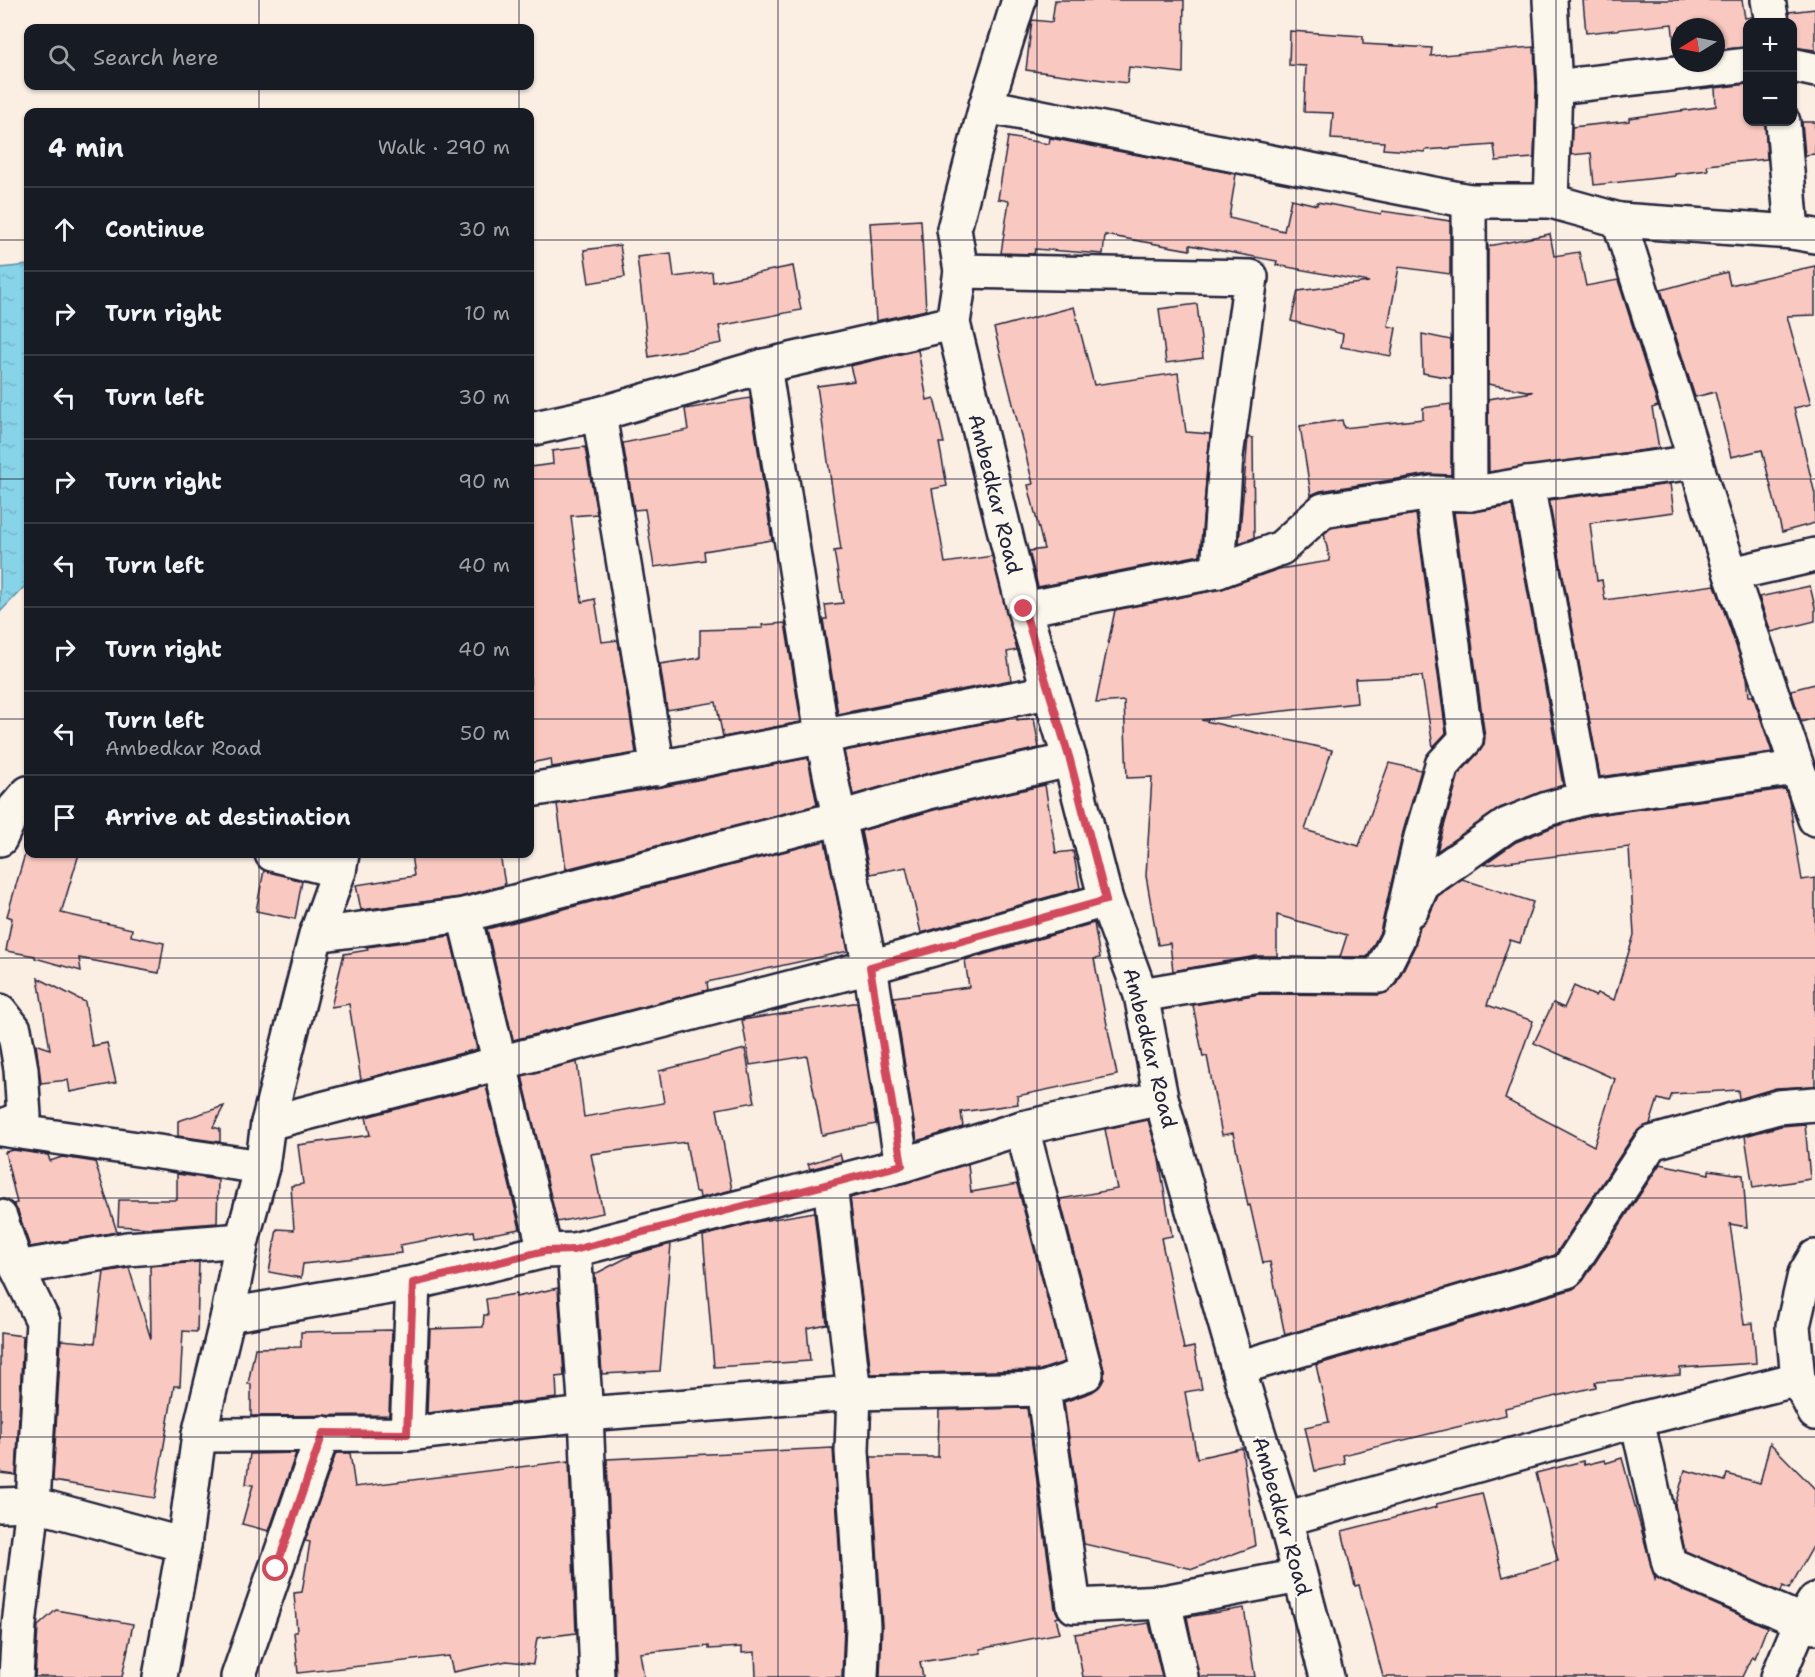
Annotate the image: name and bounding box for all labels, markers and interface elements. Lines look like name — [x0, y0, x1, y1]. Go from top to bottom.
north arrow — [1671, 18, 1725, 72]
map controls — [1743, 18, 1797, 126]
button: + — [1743, 18, 1797, 72]
search box — [24, 24, 534, 90]
icon: search — [45, 41, 78, 74]
text: Search here — [93, 43, 219, 72]
button: − — [1743, 72, 1797, 126]
text: 4 min — [48, 130, 124, 165]
text: Walk · 290 m — [378, 134, 510, 160]
icon: ahead — [48, 213, 81, 246]
text: Continue — [105, 215, 205, 244]
text: 30 m — [458, 216, 510, 242]
icon: right — [48, 297, 81, 330]
text: Turn right — [105, 299, 222, 328]
text: 10 m — [464, 300, 510, 326]
icon: left — [48, 381, 81, 414]
text: Turn left — [105, 383, 204, 412]
text: 30 m — [458, 384, 510, 410]
street label: Ambedkar Road — [962, 411, 1028, 577]
icon: right — [48, 465, 81, 498]
text: Turn right — [105, 467, 222, 496]
text: 90 m — [458, 468, 510, 494]
icon: left — [48, 549, 81, 582]
text: Turn left — [105, 551, 204, 580]
text: 40 m — [458, 552, 510, 578]
route end — [1010, 595, 1036, 621]
icon: right — [48, 633, 81, 666]
text: Turn right — [105, 635, 222, 664]
text: 40 m — [458, 636, 510, 662]
text: Turn left — [105, 706, 204, 735]
icon: left — [48, 717, 81, 750]
text: 50 m — [460, 720, 510, 746]
text: Ambedkar Road — [105, 735, 262, 761]
icon: arrive — [48, 801, 81, 834]
text: Arrive at destination — [105, 803, 351, 832]
street label: Ambedkar Road — [1117, 965, 1183, 1131]
street label: Ambedkar Road — [1246, 1433, 1318, 1599]
route start — [262, 1555, 288, 1581]

